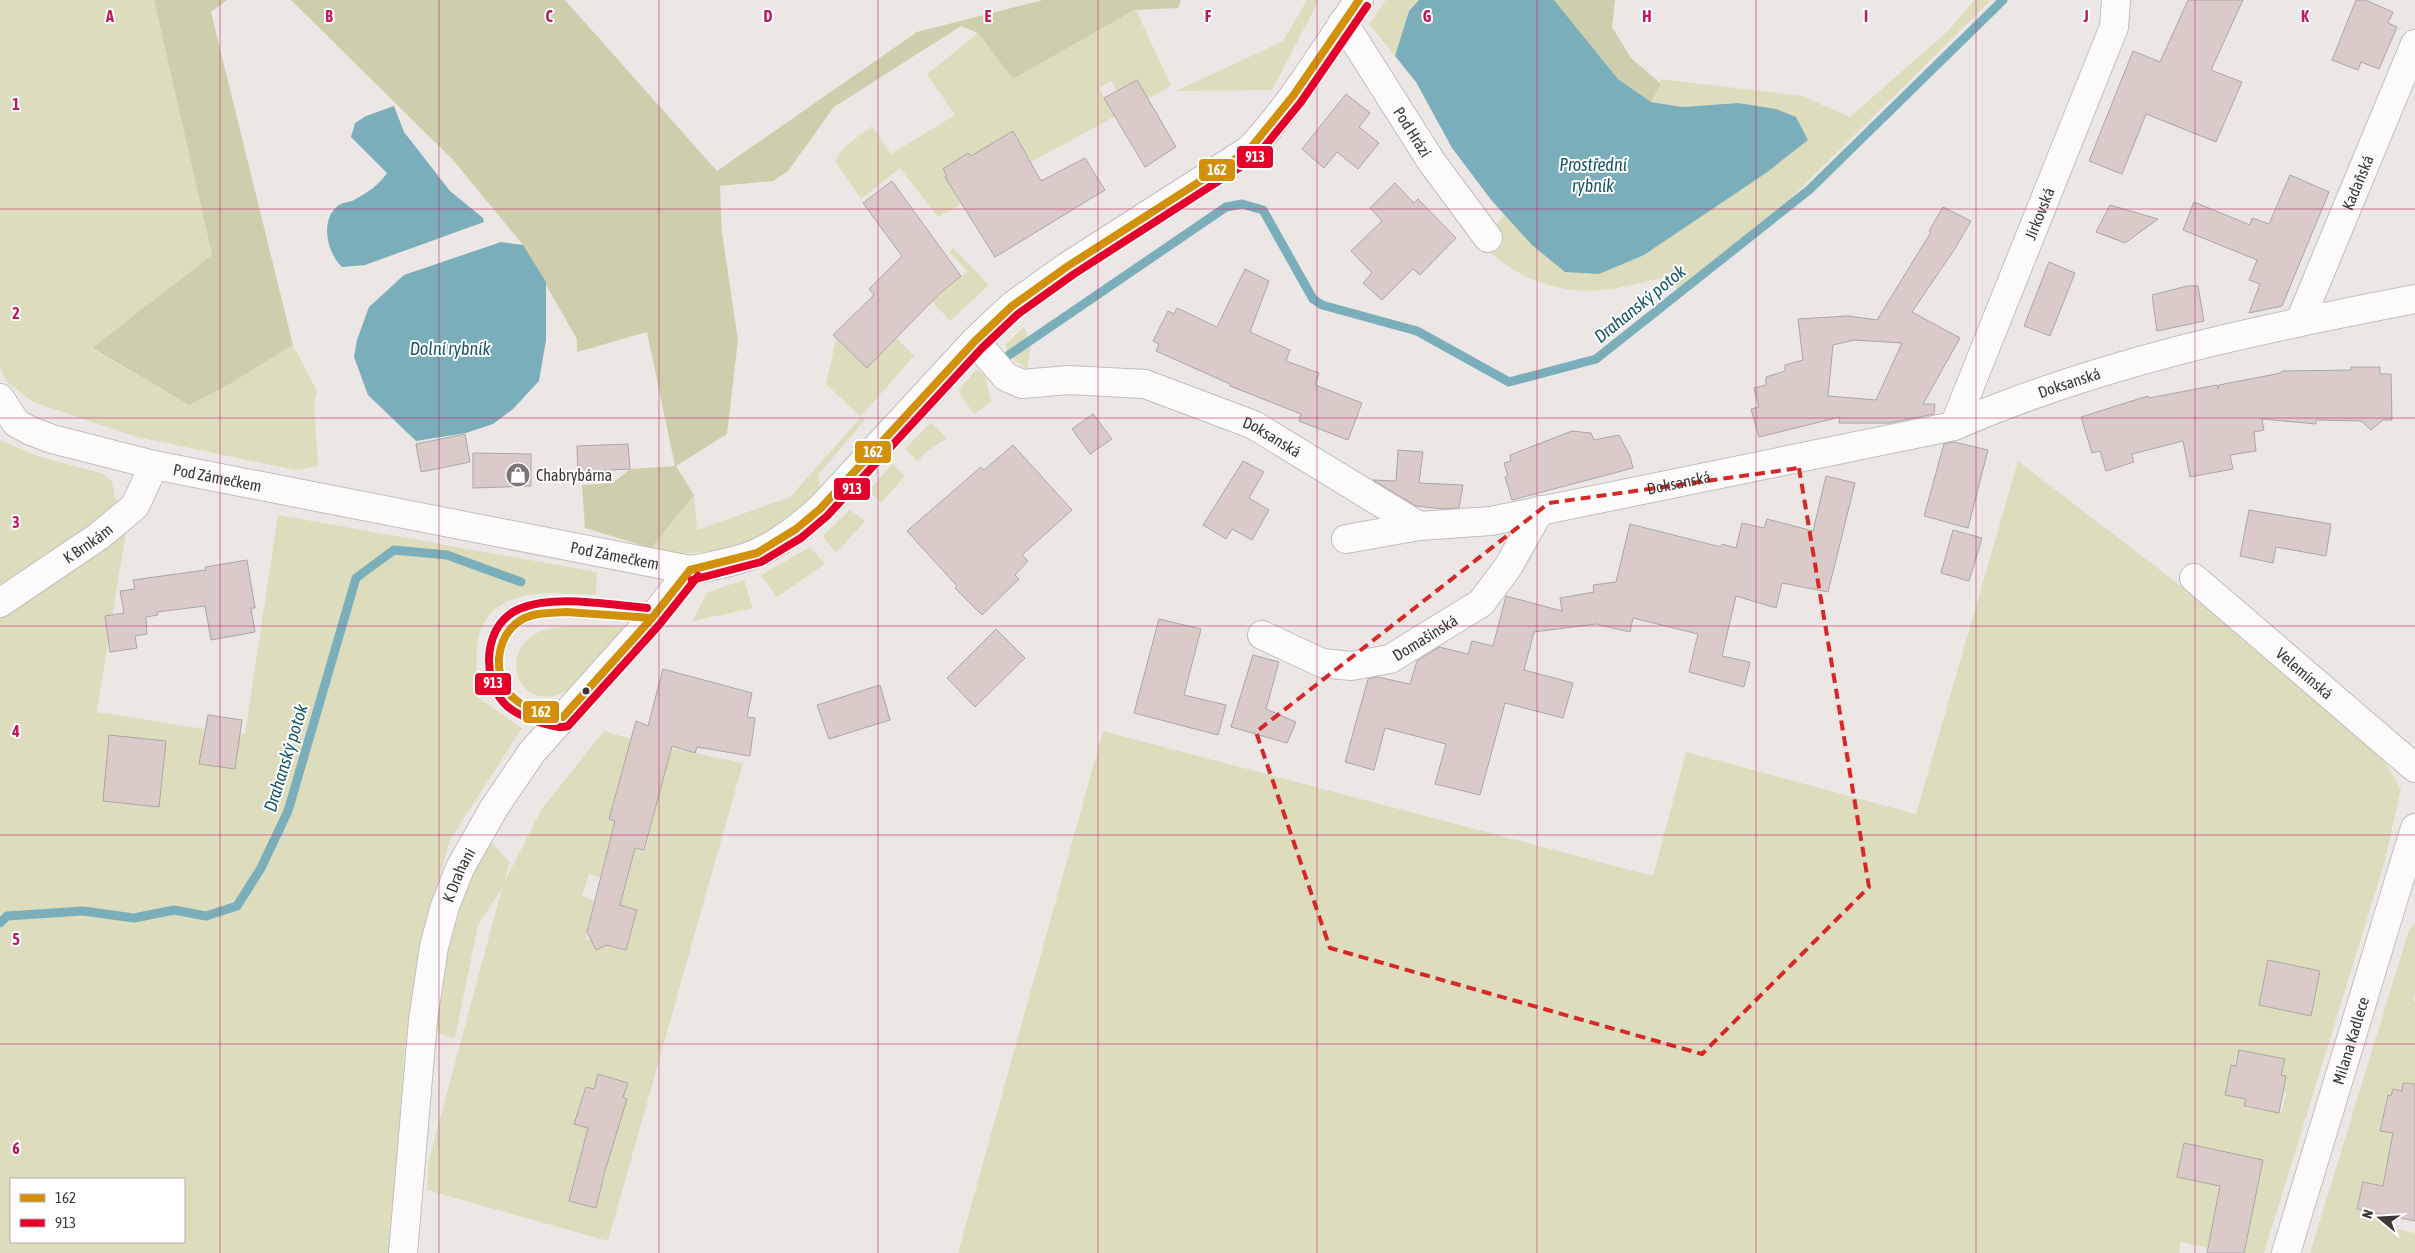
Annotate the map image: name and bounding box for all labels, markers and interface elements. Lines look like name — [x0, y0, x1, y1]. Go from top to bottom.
text: A — [105, 7, 114, 25]
text: B — [325, 7, 333, 25]
text: C — [545, 7, 553, 25]
text: D — [764, 7, 773, 25]
text: E — [985, 7, 992, 25]
text: F — [1205, 7, 1212, 25]
text: G — [1423, 7, 1432, 25]
text: H — [1642, 7, 1652, 25]
text: I — [1864, 7, 1868, 25]
text: J — [2082, 7, 2089, 25]
text: K — [2301, 7, 2309, 25]
text: 1 — [12, 95, 20, 113]
street label: Pod Hrází — [1390, 104, 1435, 160]
line badge: 913 — [1236, 145, 1274, 169]
text: 913 — [1245, 149, 1265, 165]
street label: Kadaňská — [2338, 152, 2377, 213]
water label: Prostřední rybník — [1559, 154, 1628, 196]
line badge: 162 — [1198, 158, 1236, 182]
text: 162 — [1207, 162, 1227, 178]
street label: Jirkovská — [2021, 185, 2058, 242]
water label: Drahanský potok — [1590, 260, 1690, 347]
text: 2 — [12, 304, 20, 322]
water label: Dolní rybník — [410, 338, 491, 359]
street label: Doksanská — [2035, 364, 2102, 401]
street label: Doksanská — [1241, 413, 1304, 461]
line badge: 162 — [854, 440, 892, 464]
text: 162 — [863, 444, 883, 460]
street label: Pod Zámečkem — [172, 460, 263, 495]
shop icon: Chabrybárna — [505, 462, 531, 488]
place label: Chabrybárna — [536, 466, 612, 485]
street label: Doksanská — [1645, 467, 1712, 498]
line badge: 913 — [833, 477, 871, 501]
text: 913 — [842, 481, 862, 497]
text: 3 — [12, 513, 20, 531]
street label: K Brnkám — [59, 520, 116, 567]
street label: Pod Zámečkem — [569, 538, 661, 573]
street label: Domašínská — [1389, 611, 1461, 664]
street label: Velemínská — [2273, 644, 2337, 703]
line badge: 913 — [474, 672, 512, 696]
text: 913 — [483, 675, 503, 691]
unlabelled marker — [581, 686, 591, 696]
water label: Drahanský potok — [259, 700, 312, 814]
line badge: 162 — [522, 700, 560, 724]
text: 162 — [531, 704, 551, 720]
text: 4 — [11, 722, 20, 740]
street label: K Drahani — [438, 845, 479, 905]
text: 5 — [12, 930, 20, 948]
street label: Milana Kadlece — [2329, 995, 2372, 1087]
text: 6 — [12, 1139, 20, 1157]
legend — [10, 1178, 185, 1243]
text: 162 — [55, 1189, 76, 1206]
north arrow — [2355, 1193, 2405, 1243]
text: N — [2359, 1208, 2377, 1220]
text: 913 — [55, 1214, 76, 1231]

